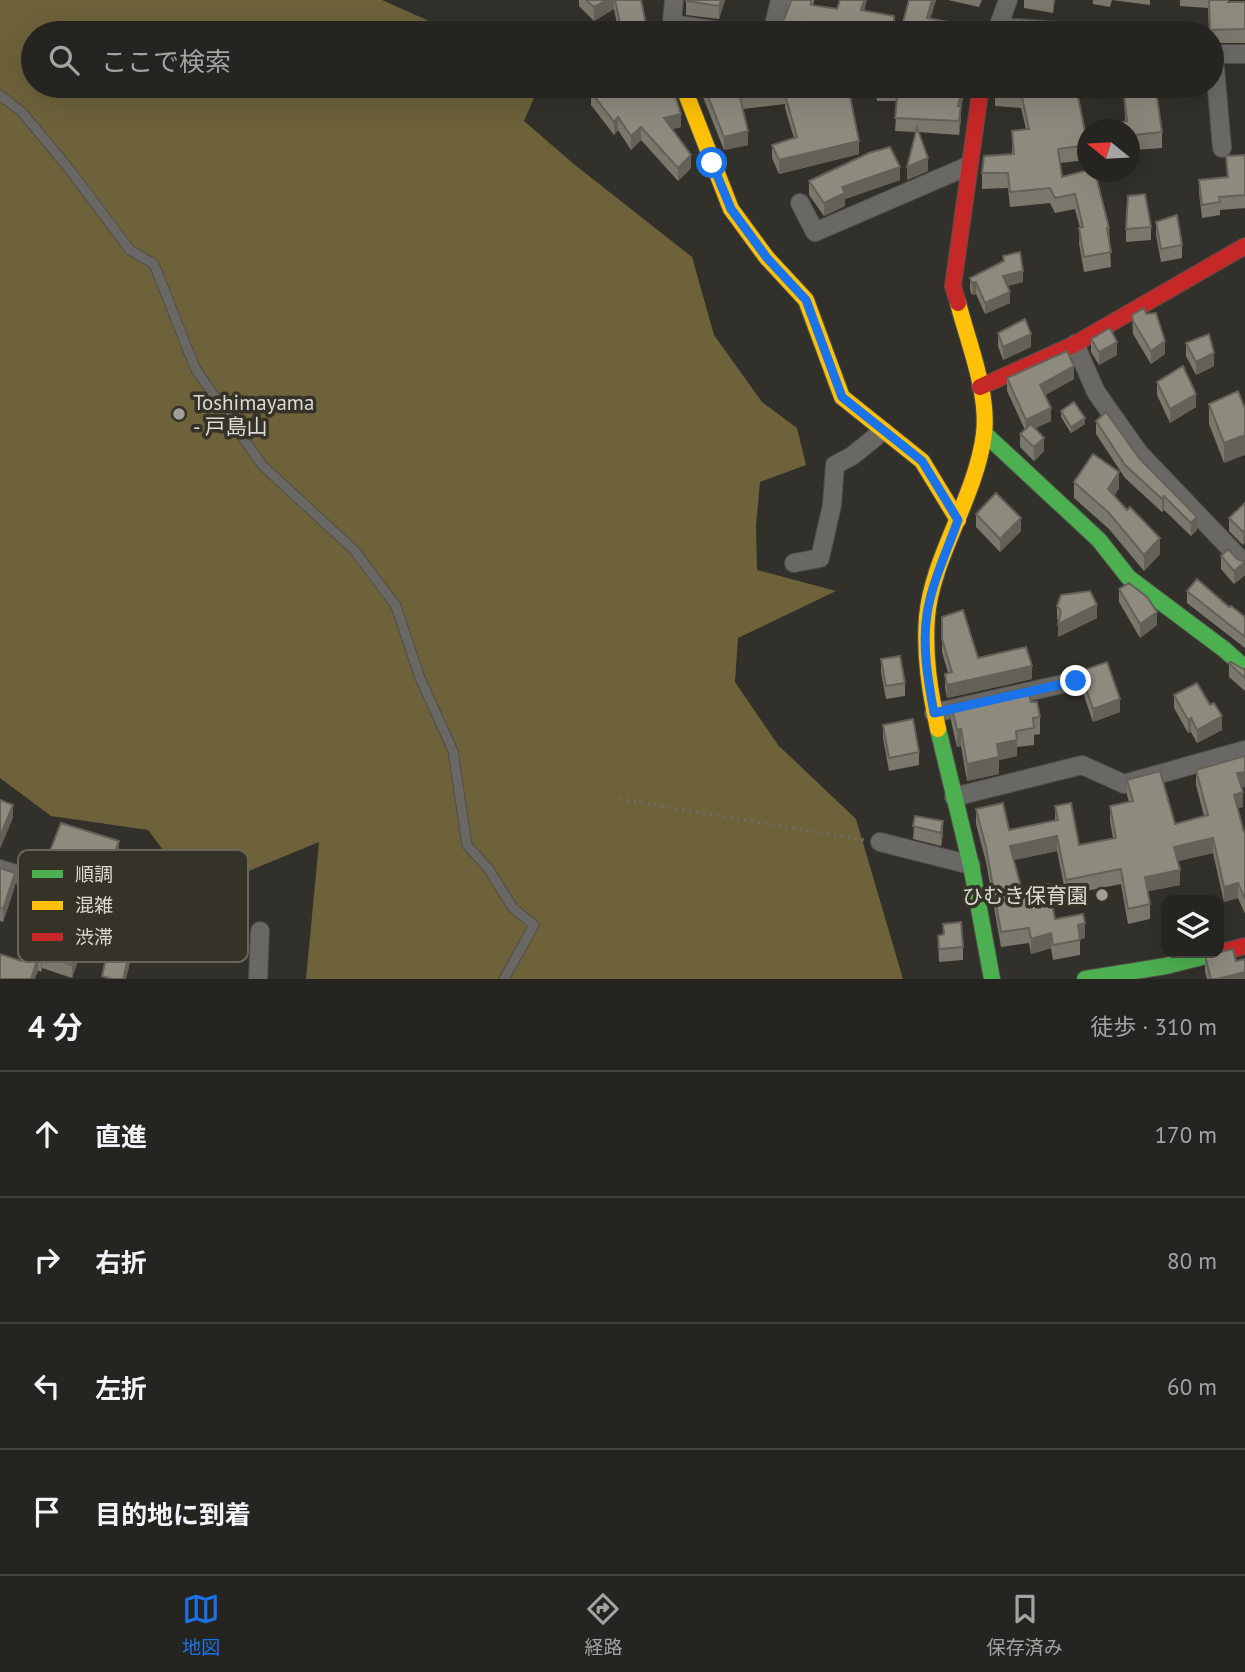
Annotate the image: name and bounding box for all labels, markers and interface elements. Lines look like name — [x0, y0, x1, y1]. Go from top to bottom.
search box — [21, 21, 1224, 98]
icon: search — [45, 41, 83, 79]
text: ここで検索 — [101, 45, 231, 78]
north arrow — [1077, 119, 1140, 182]
route start — [696, 147, 727, 178]
place label: Toshimayama - 戸島山 — [193, 389, 314, 440]
marker: Toshimayama - 戸島山 — [171, 406, 187, 422]
route end — [1060, 665, 1091, 696]
legend — [18, 850, 248, 962]
text: 順調 — [75, 862, 113, 886]
place label: ひむき保育園 — [962, 882, 1088, 909]
marker: ひむき保育園 — [1094, 887, 1110, 903]
text: 混雑 — [75, 893, 113, 917]
map controls — [1161, 895, 1224, 958]
button: layers — [1161, 895, 1224, 958]
text: 渋滞 — [75, 925, 113, 949]
text: 4 分 — [28, 1007, 83, 1046]
text: 徒歩 · 310 m — [1090, 1012, 1217, 1041]
icon: ahead — [28, 1115, 66, 1153]
text: 直進 — [95, 1120, 147, 1153]
text: 170 m — [1155, 1120, 1217, 1149]
icon: right — [28, 1241, 66, 1279]
text: 右折 — [95, 1246, 147, 1279]
text: 80 m — [1167, 1246, 1217, 1275]
icon: left — [28, 1367, 66, 1405]
text: 左折 — [95, 1372, 147, 1405]
text: 60 m — [1167, 1372, 1217, 1401]
icon: arrive — [28, 1493, 66, 1531]
text: 目的地に到着 — [95, 1498, 251, 1531]
tab: 地図 — [182, 1590, 220, 1659]
tab: 経路 — [584, 1590, 623, 1659]
tab: 保存済み — [987, 1590, 1063, 1659]

